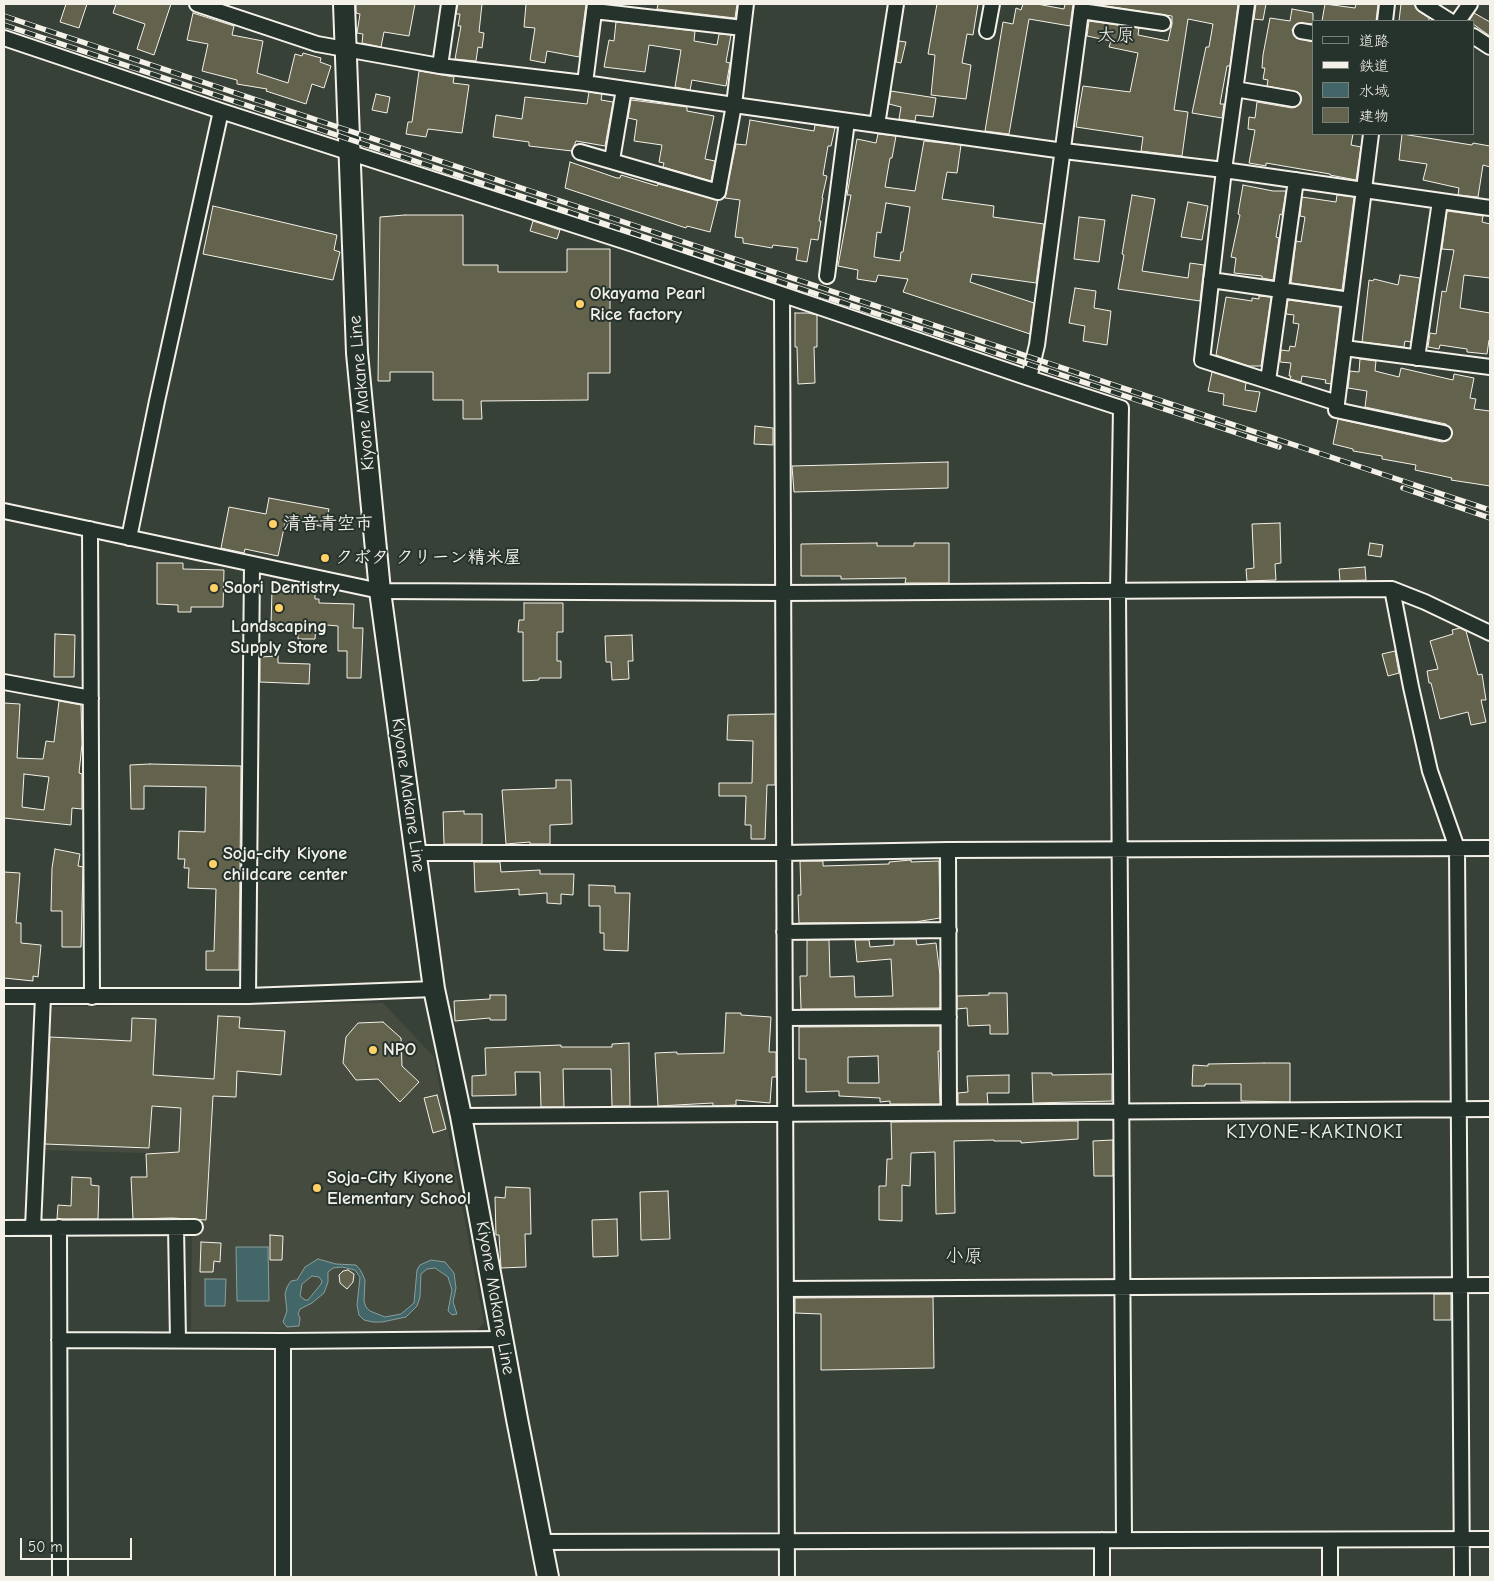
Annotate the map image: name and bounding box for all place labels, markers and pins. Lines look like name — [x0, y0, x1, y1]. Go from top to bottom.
place label: Okayama Pearl Rice factory — [590, 283, 706, 326]
marker: Okayama Pearl Rice factory — [574, 298, 586, 310]
place label: 清音青空市 — [283, 513, 373, 535]
marker: 清音青空市 — [267, 518, 279, 530]
place label: クボタ クリーン精米屋 — [335, 547, 521, 569]
marker: クボタ クリーン精米屋 — [319, 552, 331, 564]
place label: Saori Dentistry — [224, 577, 339, 599]
marker: Saori Dentistry — [208, 582, 220, 594]
marker: Landscaping Supply Store — [273, 602, 285, 614]
place label: Landscaping Supply Store — [231, 616, 327, 659]
place label: Soja-city Kiyone childcare center — [223, 843, 347, 886]
marker: Soja-city Kiyone childcare center — [207, 858, 219, 870]
place label: NPO — [383, 1039, 416, 1061]
marker: NPO — [367, 1044, 379, 1056]
place label: Soja-City Kiyone Elementary School — [327, 1167, 471, 1210]
marker: Soja-City Kiyone Elementary School — [311, 1182, 323, 1194]

